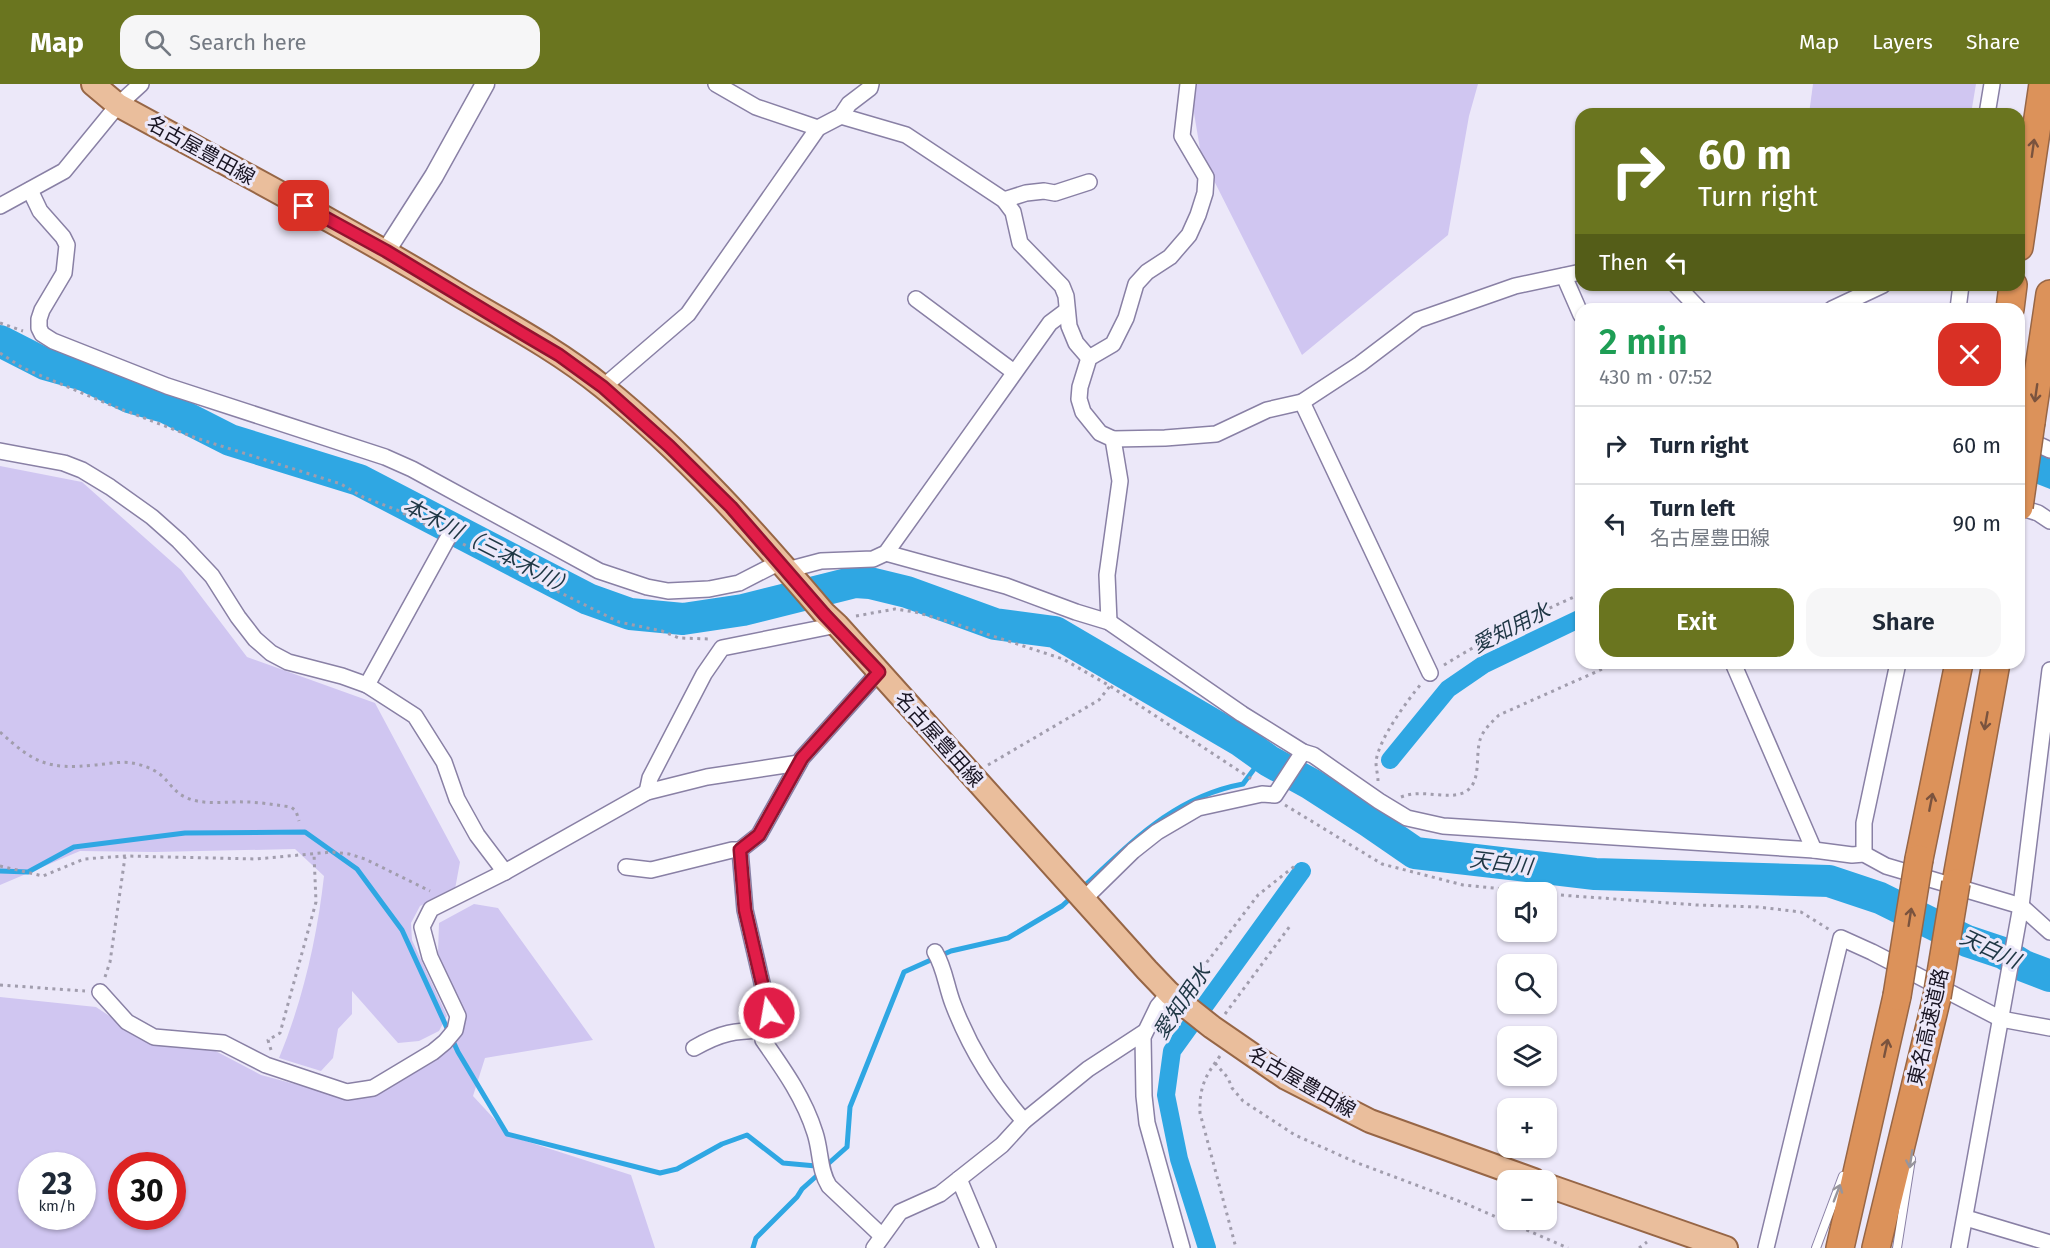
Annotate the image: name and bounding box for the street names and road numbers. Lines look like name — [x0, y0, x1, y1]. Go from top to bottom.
street label: 名古屋豊田線 — [143, 110, 259, 190]
street label: 名古屋豊田線 — [890, 686, 988, 792]
street label: 東名高速道路 — [1903, 966, 1953, 1088]
street label: 名古屋豊田線 — [1244, 1042, 1360, 1122]

